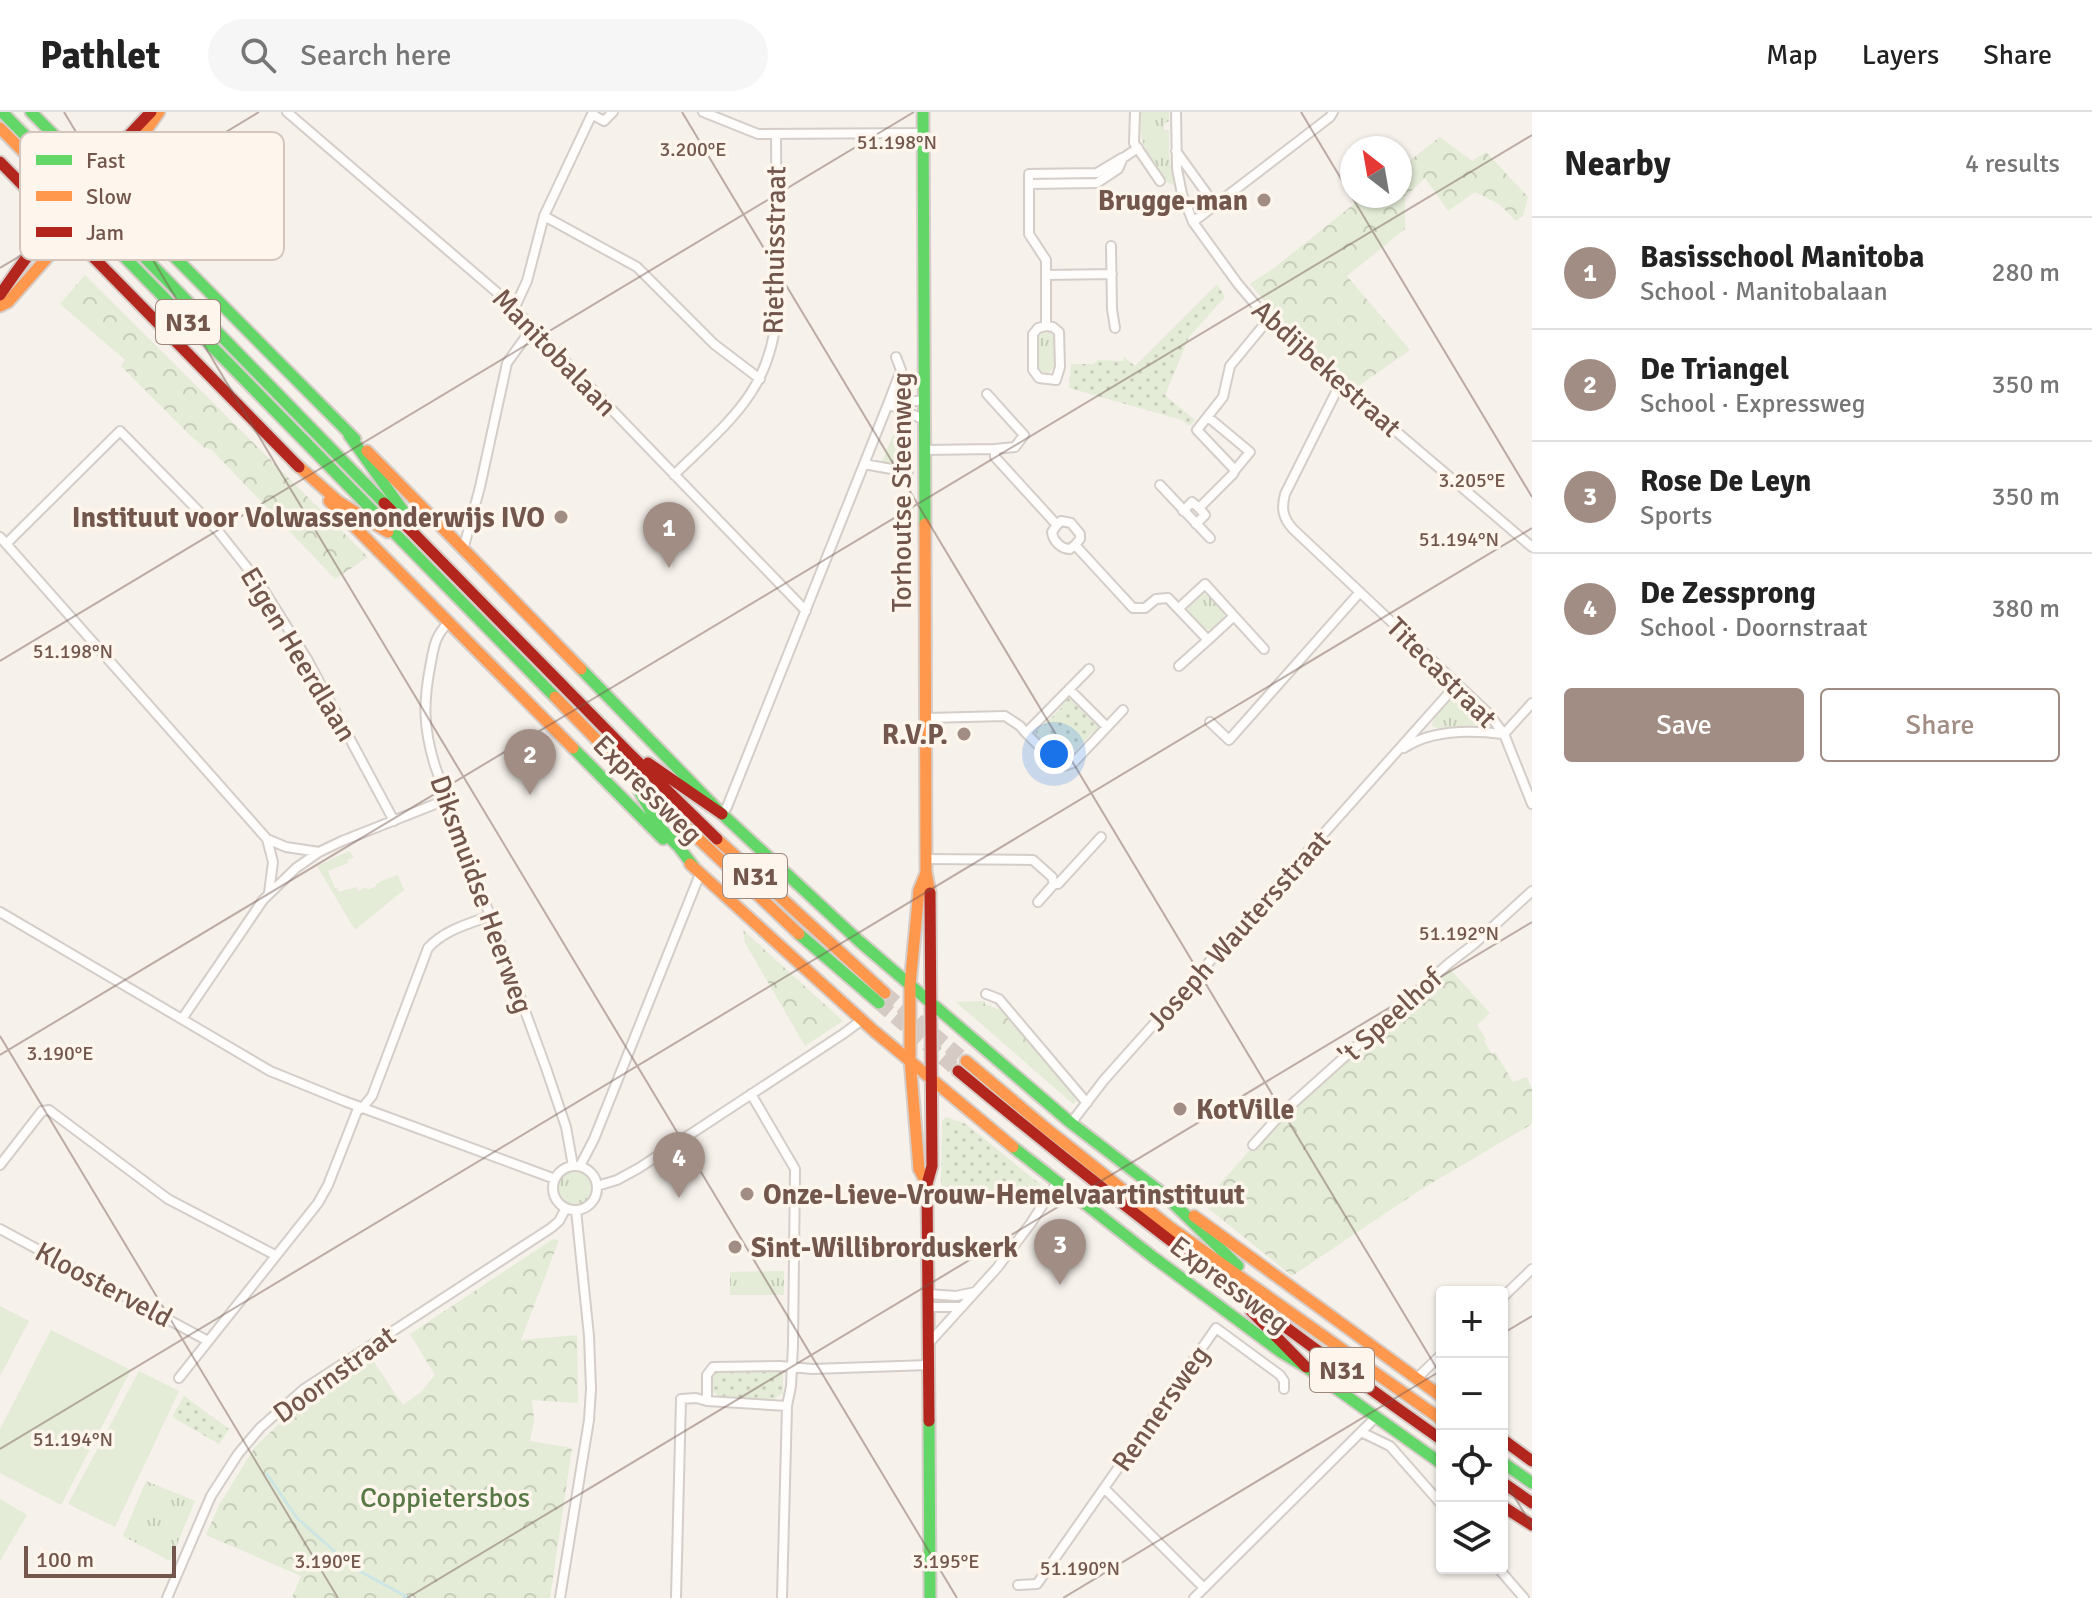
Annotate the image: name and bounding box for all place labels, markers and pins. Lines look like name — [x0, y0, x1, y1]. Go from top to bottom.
place label: Brugge-man — [1098, 184, 1248, 218]
marker: Brugge-man — [1255, 191, 1273, 209]
place label: Instituut voor Volwassenonderwijs IVO — [72, 501, 545, 535]
pin: 1 — [643, 502, 695, 568]
marker: Instituut voor Volwassenonderwijs IVO — [552, 508, 570, 526]
place label: R.V.P. — [882, 718, 948, 752]
marker: R.V.P. — [955, 725, 973, 743]
pin: 2 — [504, 729, 556, 795]
place label: KotVille — [1196, 1093, 1294, 1127]
marker: KotVille — [1171, 1100, 1189, 1118]
pin: 4 — [653, 1132, 705, 1198]
place label: Onze-Lieve-Vrouw-Hemelvaartinstituut — [763, 1178, 1245, 1212]
marker: Onze-Lieve-Vrouw-Hemelvaartinstituut — [738, 1185, 756, 1203]
pin: 3 — [1034, 1219, 1086, 1285]
place label: Sint-Willibrorduskerk — [751, 1231, 1018, 1265]
marker: Sint-Willibrorduskerk — [726, 1238, 744, 1256]

